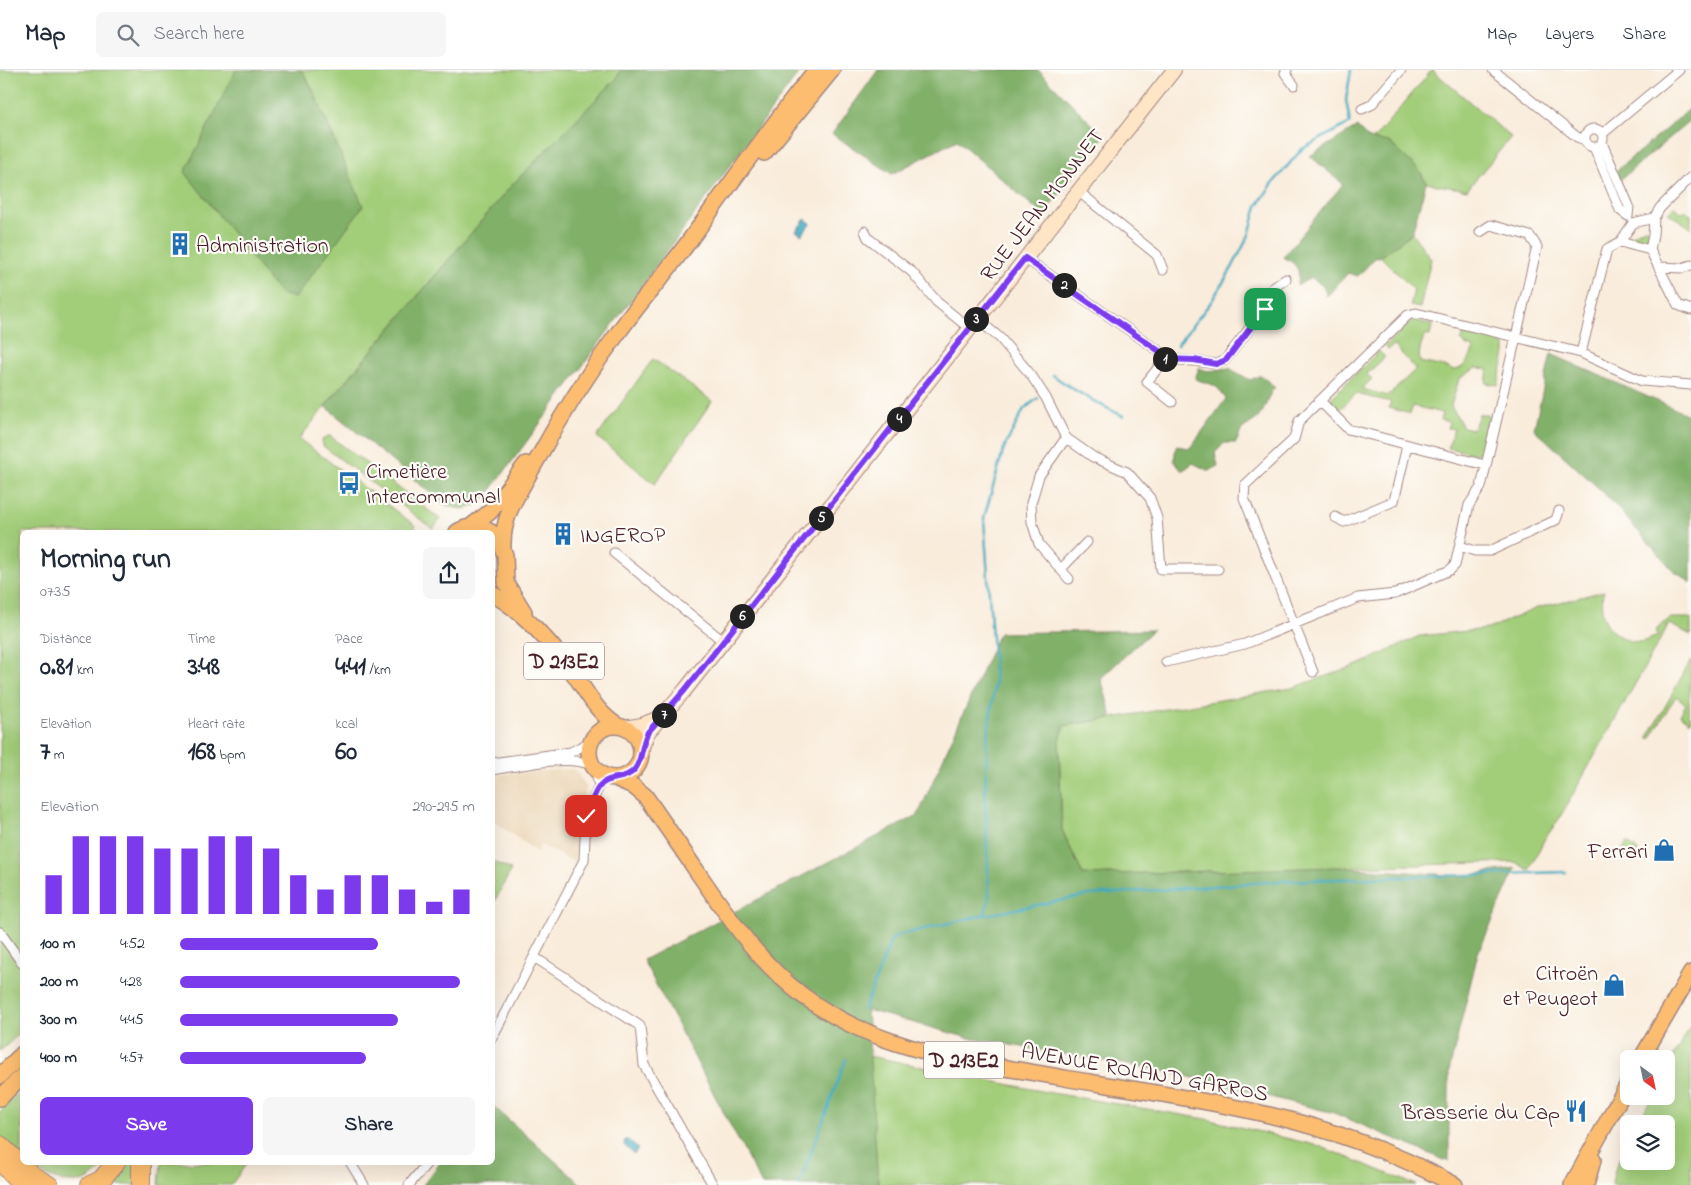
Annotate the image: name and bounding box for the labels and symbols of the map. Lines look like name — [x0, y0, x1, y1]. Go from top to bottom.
street label: RUE JEAN MONNET — [973, 122, 1114, 289]
building icon: Administration — [167, 231, 193, 257]
place label: Administration — [196, 231, 329, 263]
pin: 2 — [1052, 272, 1076, 298]
pin — [1244, 288, 1286, 330]
pin: 3 — [964, 306, 988, 332]
pin: 1 — [1152, 346, 1178, 372]
pin: 4 — [886, 406, 912, 432]
place label: Cimetière Intercommunal — [366, 457, 500, 514]
bus stop icon: Cimetière Intercommunal — [336, 470, 362, 496]
pin: 5 — [808, 506, 834, 530]
building icon: INGEROP — [550, 521, 576, 547]
place label: INGEROP — [580, 521, 666, 553]
pin: 6 — [730, 604, 754, 628]
road number: D 213E2 — [524, 642, 604, 680]
pin: 7 — [652, 702, 676, 728]
pin — [565, 795, 607, 837]
place label: Ferrari — [1587, 837, 1648, 869]
shop icon: Ferrari — [1651, 837, 1677, 863]
place label: Citroën et Peugeot — [1503, 959, 1599, 1017]
shop icon: Citroën et Peugeot — [1601, 972, 1627, 998]
street label: AVENUE ROLAND GARROS — [1018, 1036, 1271, 1111]
road number: D 213E2 — [924, 1042, 1004, 1078]
north arrow — [1620, 1050, 1675, 1105]
place label: Brasserie du Cap — [1401, 1098, 1560, 1130]
restaurant icon: Brasserie du Cap — [1563, 1098, 1589, 1124]

